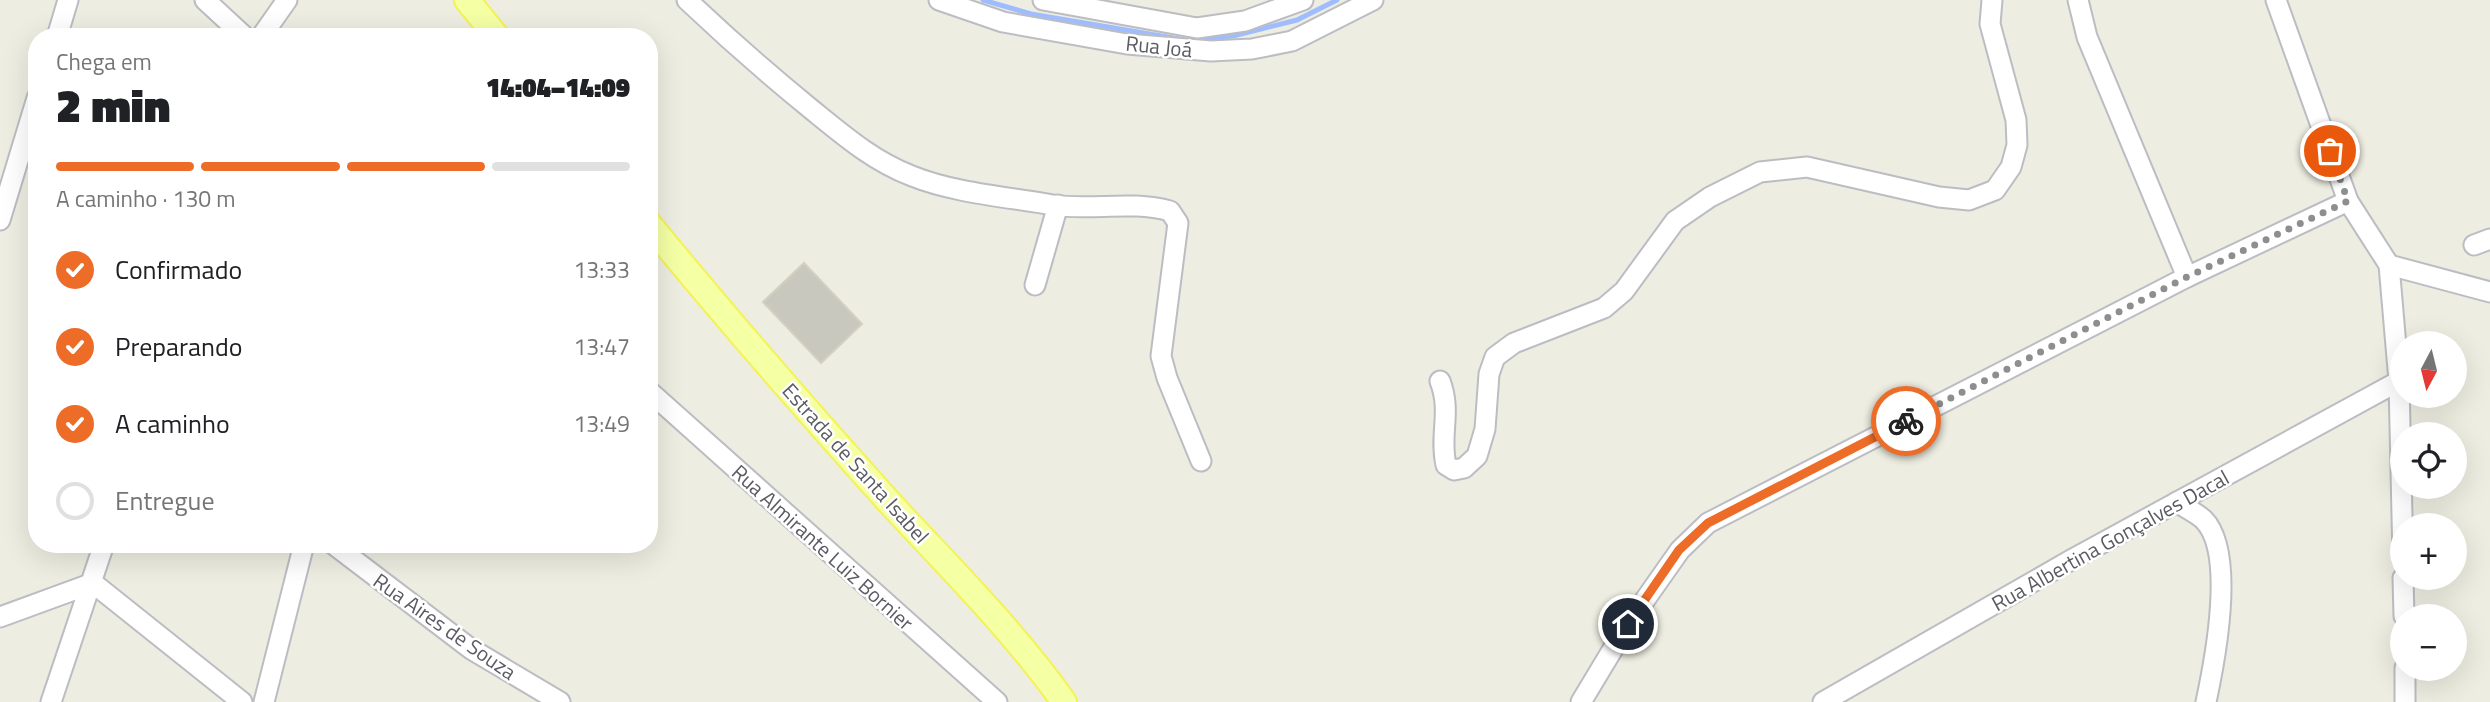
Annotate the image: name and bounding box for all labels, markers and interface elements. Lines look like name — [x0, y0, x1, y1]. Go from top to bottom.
street label: Rua Joá — [1124, 27, 1194, 65]
text: Chega em — [56, 44, 152, 79]
text: 14:04–14:09 — [486, 68, 630, 107]
text: 2 min — [56, 70, 170, 140]
pin — [2300, 121, 2360, 181]
icon: bag — [2311, 132, 2349, 170]
text: A caminho · 130 m — [56, 181, 235, 216]
text: Confirmado — [115, 250, 242, 289]
icon: check — [56, 251, 94, 289]
text: 13:33 — [573, 252, 630, 287]
text: Preparando — [115, 327, 242, 366]
icon: check — [56, 328, 94, 366]
text: 13:47 — [573, 329, 630, 364]
north arrow — [2390, 331, 2468, 408]
map controls — [2390, 331, 2467, 681]
street label: Estrada de Santa Isabel — [775, 375, 937, 551]
courier — [1871, 386, 1941, 456]
icon: bike — [1887, 402, 1925, 440]
text: A caminho — [115, 404, 230, 443]
icon: check — [56, 405, 94, 443]
text: 13:49 — [573, 406, 630, 441]
button: locate — [2390, 422, 2467, 499]
street label: Rua Almirante Luiz Bornier — [725, 456, 921, 638]
street label: Rua Albertina Gonçalves Dacal — [1985, 461, 2235, 619]
text: Entregue — [115, 481, 215, 520]
button: + — [2390, 513, 2467, 590]
street label: Rua Aires de Souza — [367, 565, 524, 688]
pin — [1598, 594, 1658, 654]
button: − — [2390, 604, 2467, 681]
icon: home — [1609, 605, 1647, 643]

